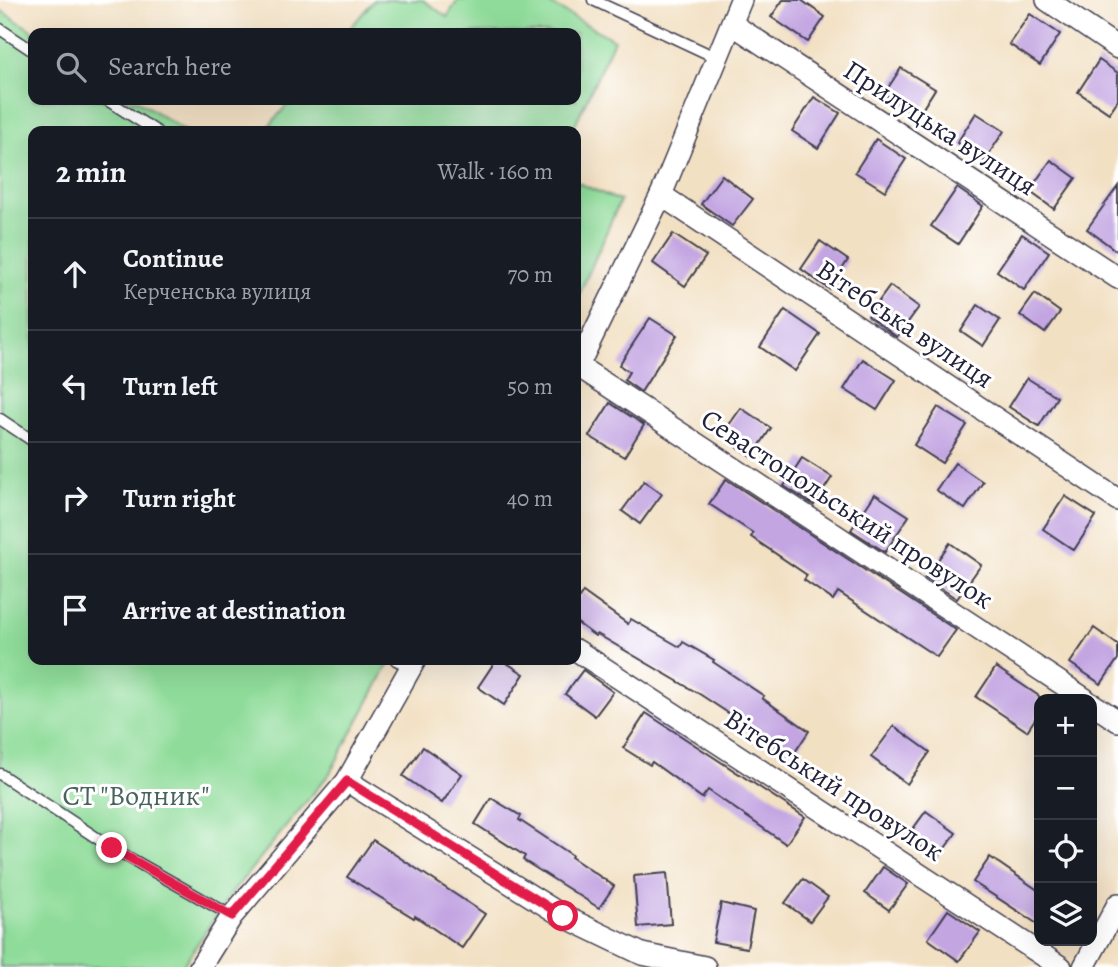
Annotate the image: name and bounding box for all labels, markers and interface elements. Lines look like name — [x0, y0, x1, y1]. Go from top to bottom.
search box — [28, 28, 581, 105]
icon: search — [52, 48, 90, 86]
text: Search here — [108, 49, 232, 84]
street label: Прилуцька вулиця — [836, 51, 1044, 205]
text: 2 min — [56, 152, 126, 192]
text: Walk · 160 m — [438, 156, 553, 187]
text: Continue — [123, 241, 224, 276]
street label: Вітебська вулиця — [809, 251, 1001, 397]
icon: ahead — [56, 255, 94, 293]
text: 70 m — [507, 259, 553, 290]
text: Керченська вулиця — [123, 276, 311, 307]
icon: left — [56, 367, 94, 405]
text: Turn left — [123, 369, 218, 404]
text: 50 m — [507, 371, 553, 402]
street label: Севастопольський провулок — [693, 400, 1001, 618]
icon: right — [56, 479, 94, 517]
text: Turn right — [123, 481, 236, 516]
text: 40 m — [507, 483, 553, 514]
icon: arrive — [56, 591, 94, 629]
text: Arrive at destination — [123, 593, 346, 628]
map controls — [1034, 694, 1097, 946]
button: + — [1034, 694, 1097, 757]
street label: Вітебський провулок — [717, 700, 951, 870]
button: − — [1034, 757, 1097, 820]
park label: СТ "Водник" — [62, 777, 210, 815]
button: locate — [1034, 820, 1097, 883]
route end — [96, 832, 127, 863]
button: layers — [1034, 883, 1097, 946]
route start — [547, 900, 578, 931]

